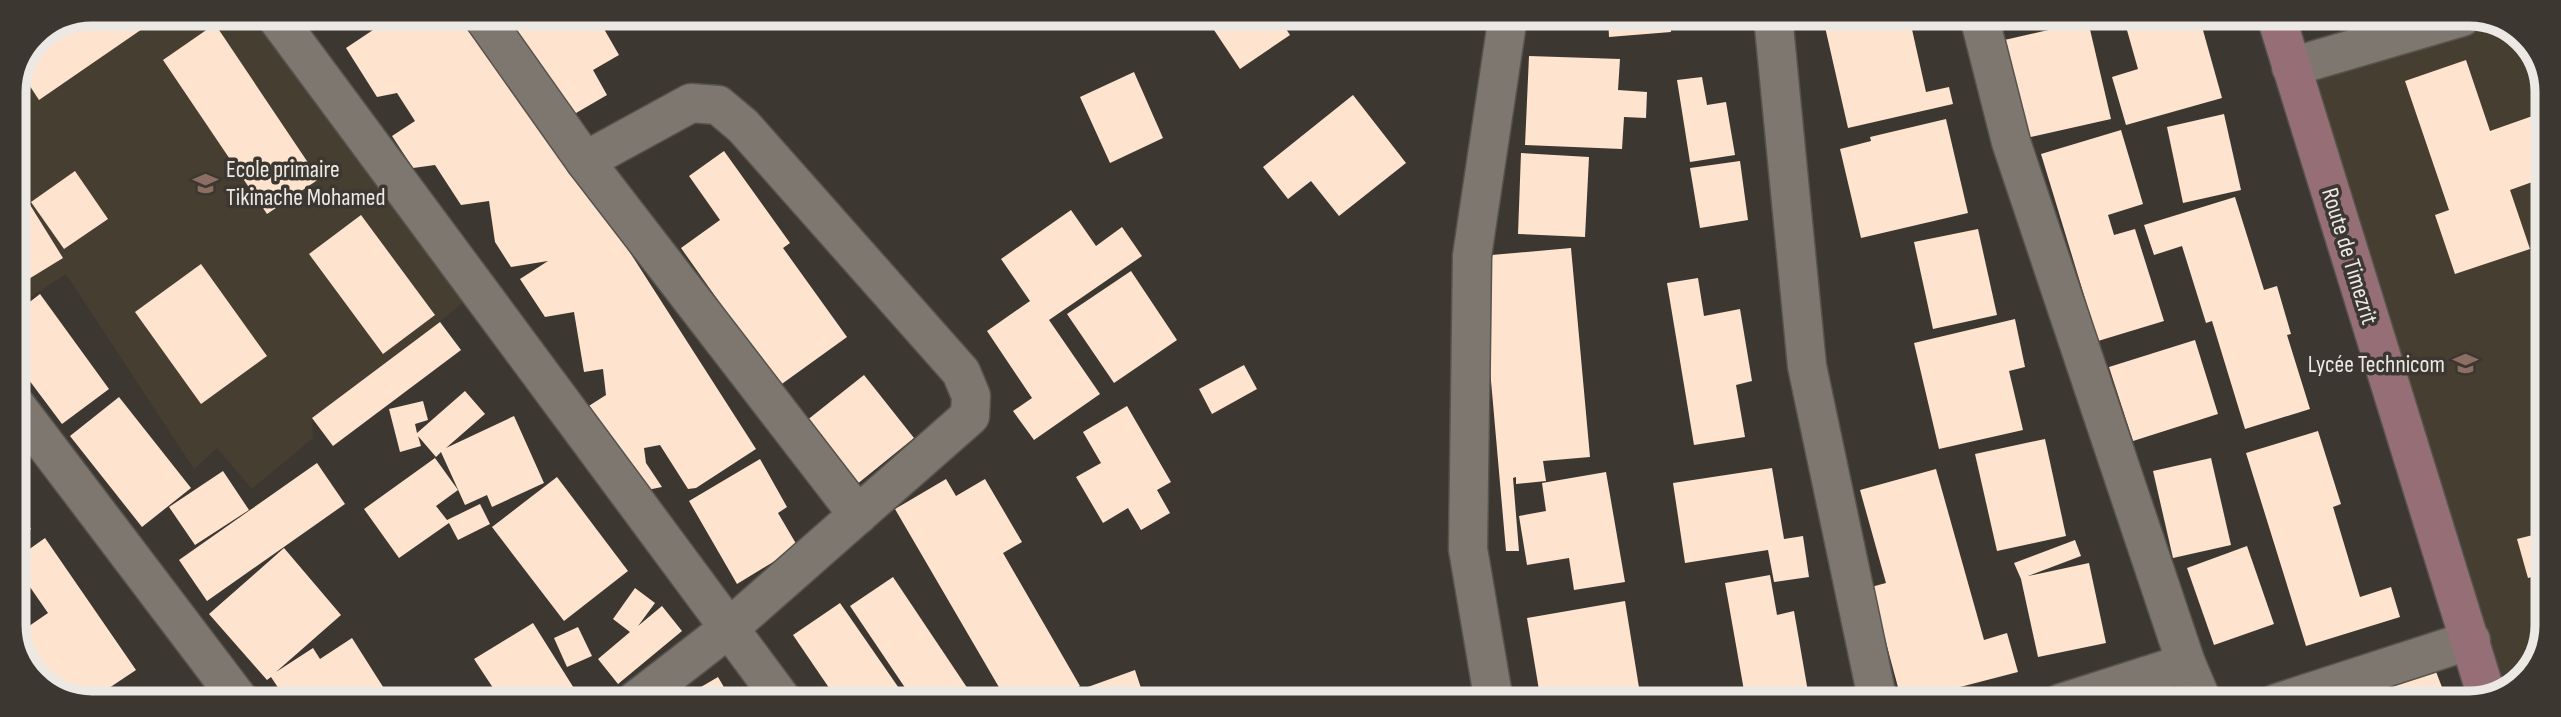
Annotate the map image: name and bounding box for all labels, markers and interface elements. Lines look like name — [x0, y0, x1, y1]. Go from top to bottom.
place label: Ecole primaire Tikinache Mohamed — [226, 155, 385, 212]
school or university icon: Ecole primaire Tikinache Mohamed — [192, 169, 220, 197]
street label: Route de Timezrit — [2315, 184, 2384, 328]
place label: Lycée Technicom — [2308, 350, 2445, 379]
school or university icon: Lycée Technicom — [2451, 350, 2479, 378]

